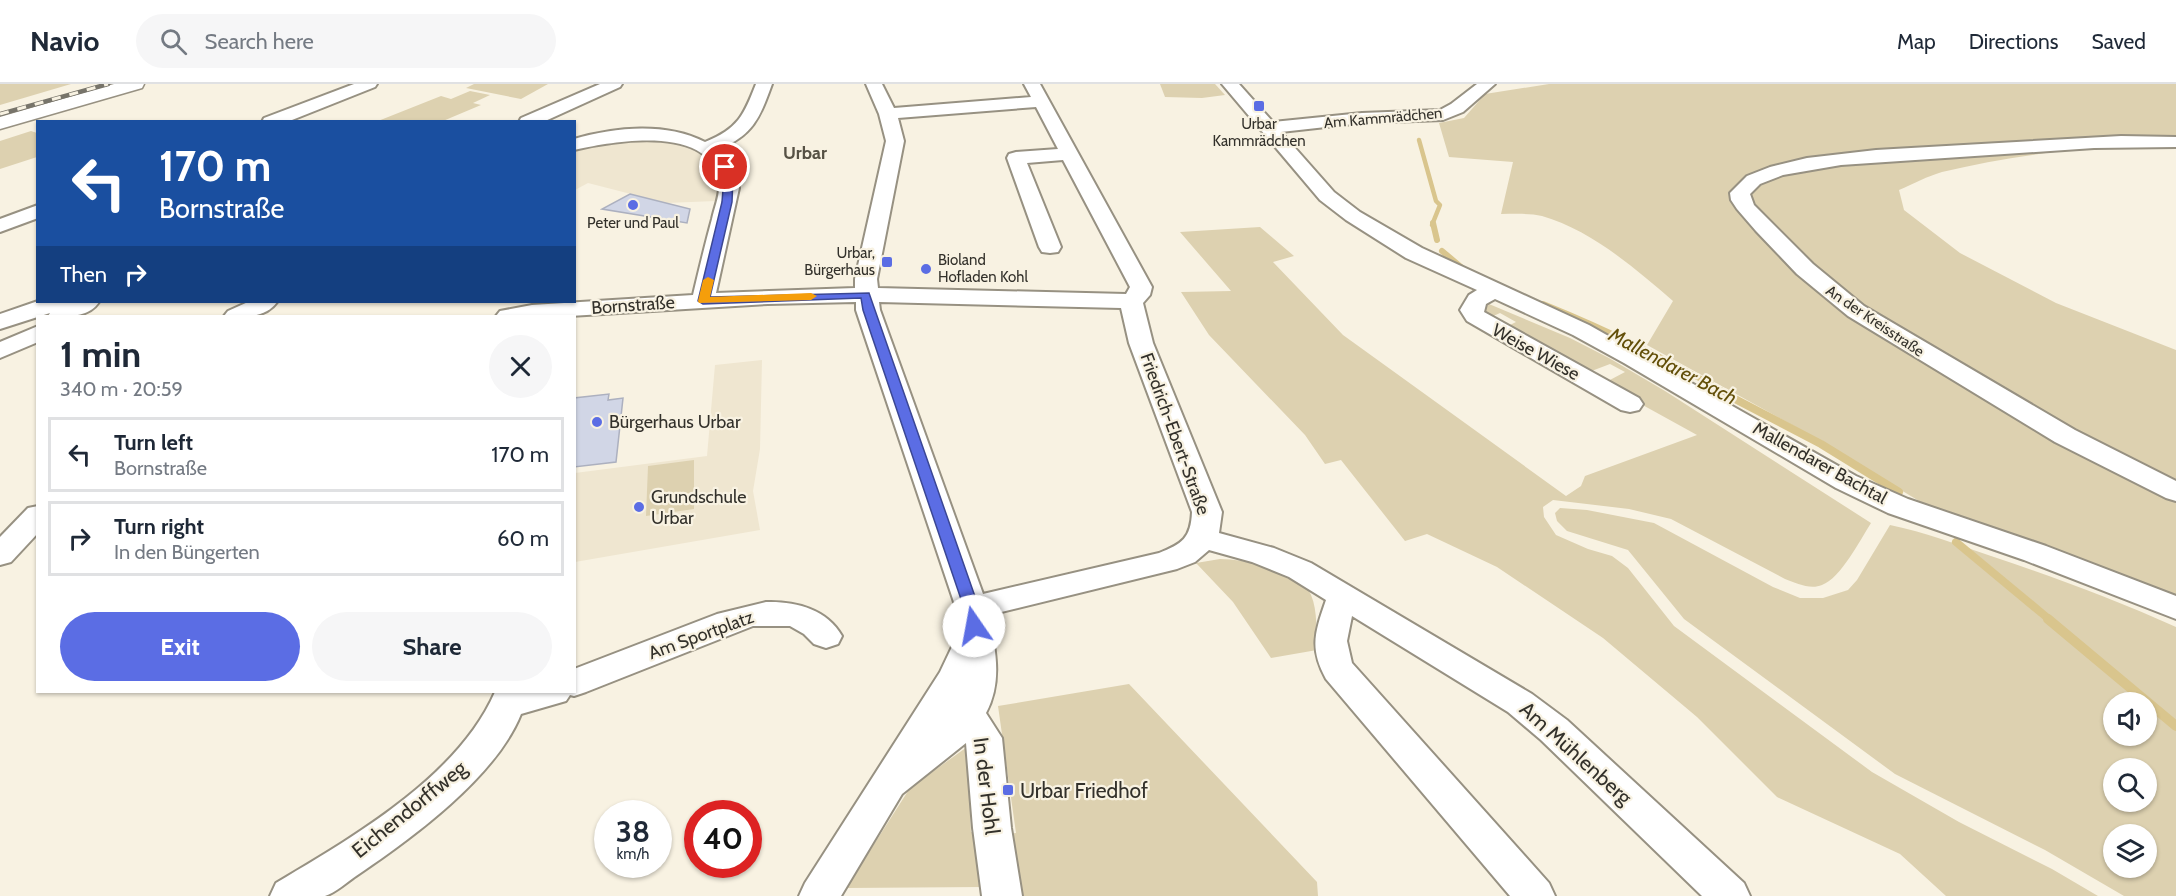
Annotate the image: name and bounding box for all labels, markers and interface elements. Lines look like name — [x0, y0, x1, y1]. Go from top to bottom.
search box — [136, 14, 556, 68]
text: Navio — [30, 24, 100, 58]
icon: search — [157, 25, 190, 58]
text: Search here — [205, 28, 314, 55]
text: Map — [1897, 29, 1936, 54]
text: Directions — [1969, 29, 2058, 54]
text: Saved — [2091, 29, 2146, 54]
marker: Urbar Kammrädchen — [1252, 99, 1266, 113]
street label: Am Kammrädchen — [1323, 104, 1443, 132]
place label: Urbar Kammrädchen — [1212, 115, 1306, 150]
text: 170 m — [159, 140, 271, 192]
pin — [699, 141, 750, 192]
district label: Urbar — [783, 142, 827, 164]
icon: left — [60, 144, 138, 222]
icon: arrive — [708, 150, 741, 183]
text: Bornstraße — [159, 192, 284, 225]
marker: Peter und Paul — [626, 198, 640, 212]
place label: Peter und Paul — [587, 214, 679, 232]
place label: Urbar, Bürgerhaus — [804, 244, 875, 279]
place label: Bioland Hofladen Kohl — [938, 251, 1028, 286]
marker: Urbar, Bürgerhaus — [880, 255, 894, 269]
icon: right — [119, 258, 152, 291]
text: Then — [60, 261, 107, 288]
marker: Bioland Hofladen Kohl — [919, 262, 933, 276]
street label: An der Kreisstraße — [1822, 281, 1928, 361]
street label: Bornstraße — [591, 291, 675, 319]
street label: Weise Wiese — [1488, 319, 1584, 385]
water label: Mallendarer Bach — [1604, 322, 1741, 410]
text: 1 min — [60, 332, 141, 376]
button: close — [489, 335, 552, 398]
street label: Friedrich-Ebert-Straße — [1135, 350, 1215, 518]
text: 340 m · 20:59 — [60, 377, 183, 401]
place label: Bürgerhaus Urbar — [609, 411, 741, 433]
marker: Bürgerhaus Urbar — [590, 415, 604, 429]
street label: Mallendarer Bachtal — [1749, 417, 1892, 509]
text: Turn left — [114, 429, 193, 456]
icon: left — [63, 438, 96, 471]
text: 170 m — [491, 441, 549, 468]
text: Bornstraße — [114, 456, 207, 480]
place label: Grundschule Urbar — [651, 486, 746, 529]
marker: Grundschule Urbar — [632, 500, 646, 514]
text: Turn right — [114, 513, 204, 540]
icon: right — [63, 522, 96, 555]
text: 60 m — [497, 525, 549, 552]
text: In den Büngerten — [114, 540, 260, 564]
position arrow — [942, 594, 1006, 658]
street label: Am Sportplatz — [645, 606, 757, 664]
button: Exit — [60, 612, 300, 681]
button: Share — [312, 612, 552, 681]
map controls — [2103, 692, 2157, 878]
button: sound — [2103, 692, 2157, 746]
street label: Am Mühlenberg — [1515, 696, 1638, 810]
street label: In der Hohl — [969, 736, 1005, 836]
street label: Eichendorffweg — [347, 755, 472, 863]
button: search — [2103, 758, 2157, 812]
place label: Urbar Friedhof — [1020, 778, 1148, 803]
marker: Urbar Friedhof — [1001, 783, 1015, 797]
speed limit sign: 40 — [684, 800, 762, 878]
text: 38 — [616, 813, 650, 850]
button: layers — [2103, 824, 2157, 878]
text: km/h — [617, 845, 649, 863]

